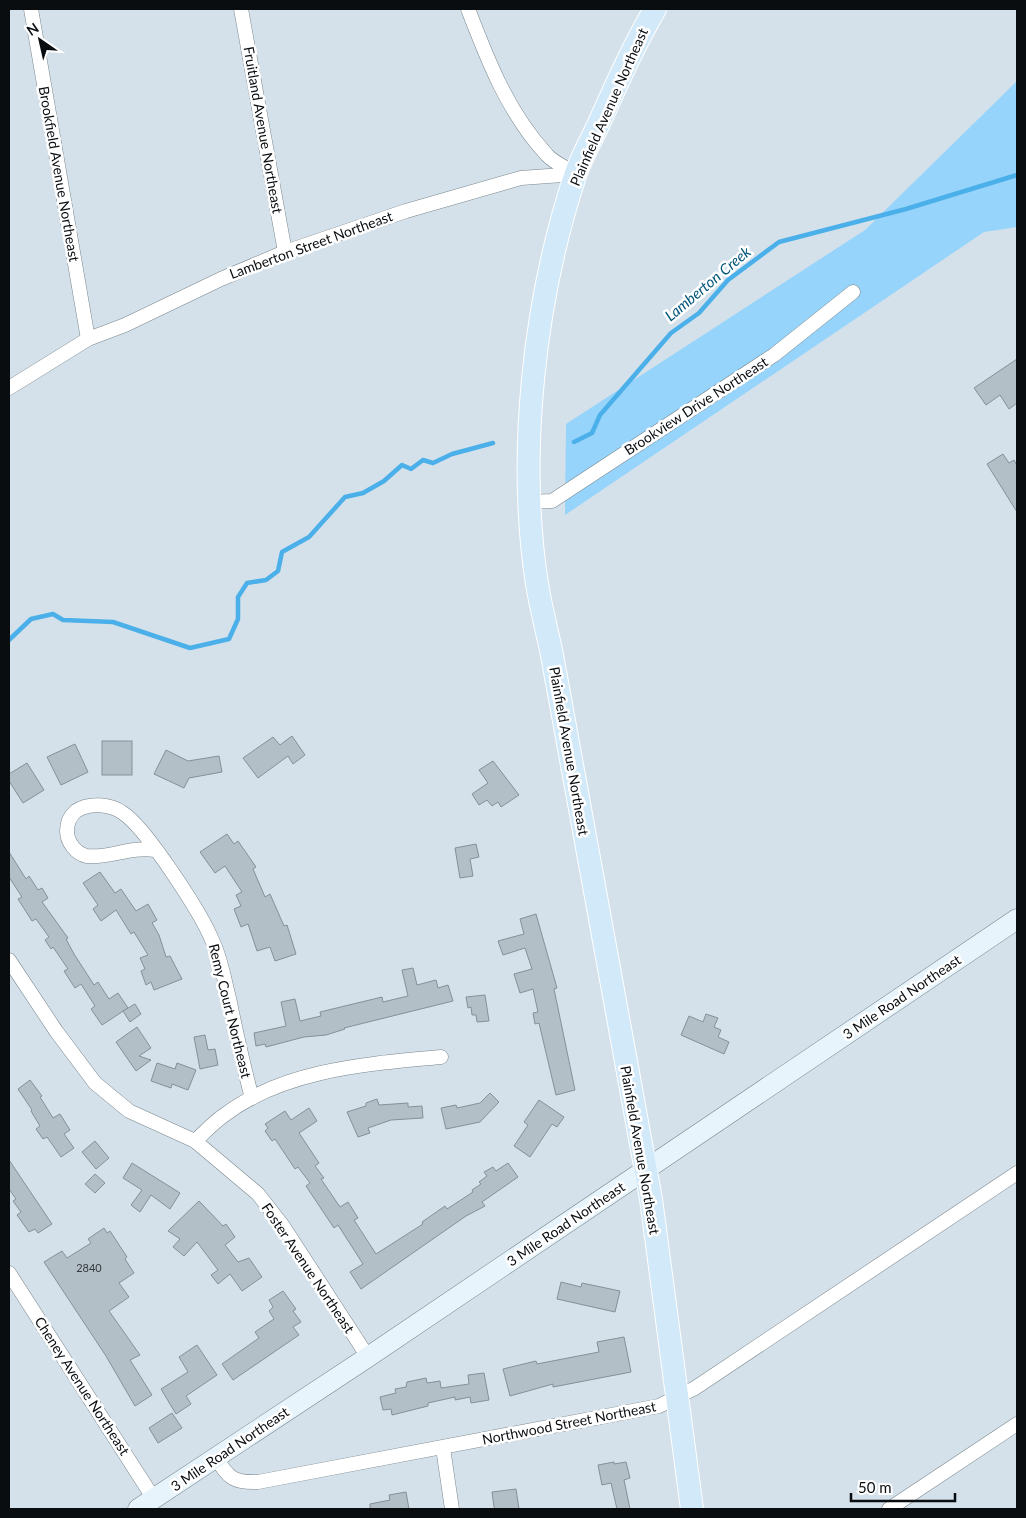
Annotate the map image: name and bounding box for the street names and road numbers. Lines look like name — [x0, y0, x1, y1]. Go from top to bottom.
street label: Plainfield Avenue Northeast — [566, 25, 651, 188]
street label: Fruitland Avenue Northeast — [240, 45, 287, 215]
street label: Brookfield Avenue Northeast — [36, 85, 83, 263]
street label: Lamberton Street Northeast — [227, 207, 395, 282]
street label: Brookview Drive Northeast — [621, 353, 771, 458]
street label: Plainfield Avenue Northeast — [546, 665, 593, 837]
street label: Remy Court Northeast — [206, 942, 255, 1080]
street label: 3 Mile Road Northeast — [839, 951, 964, 1042]
street label: Plainfield Avenue Northeast — [617, 1064, 664, 1236]
street label: 3 Mile Road Northeast — [503, 1178, 628, 1269]
street label: Foster Avenue Northeast — [259, 1199, 358, 1336]
street label: Cheney Avenue Northeast — [31, 1313, 133, 1458]
street label: Northwood Street Northeast — [481, 1397, 657, 1448]
street label: 3 Mile Road Northeast — [167, 1403, 292, 1494]

